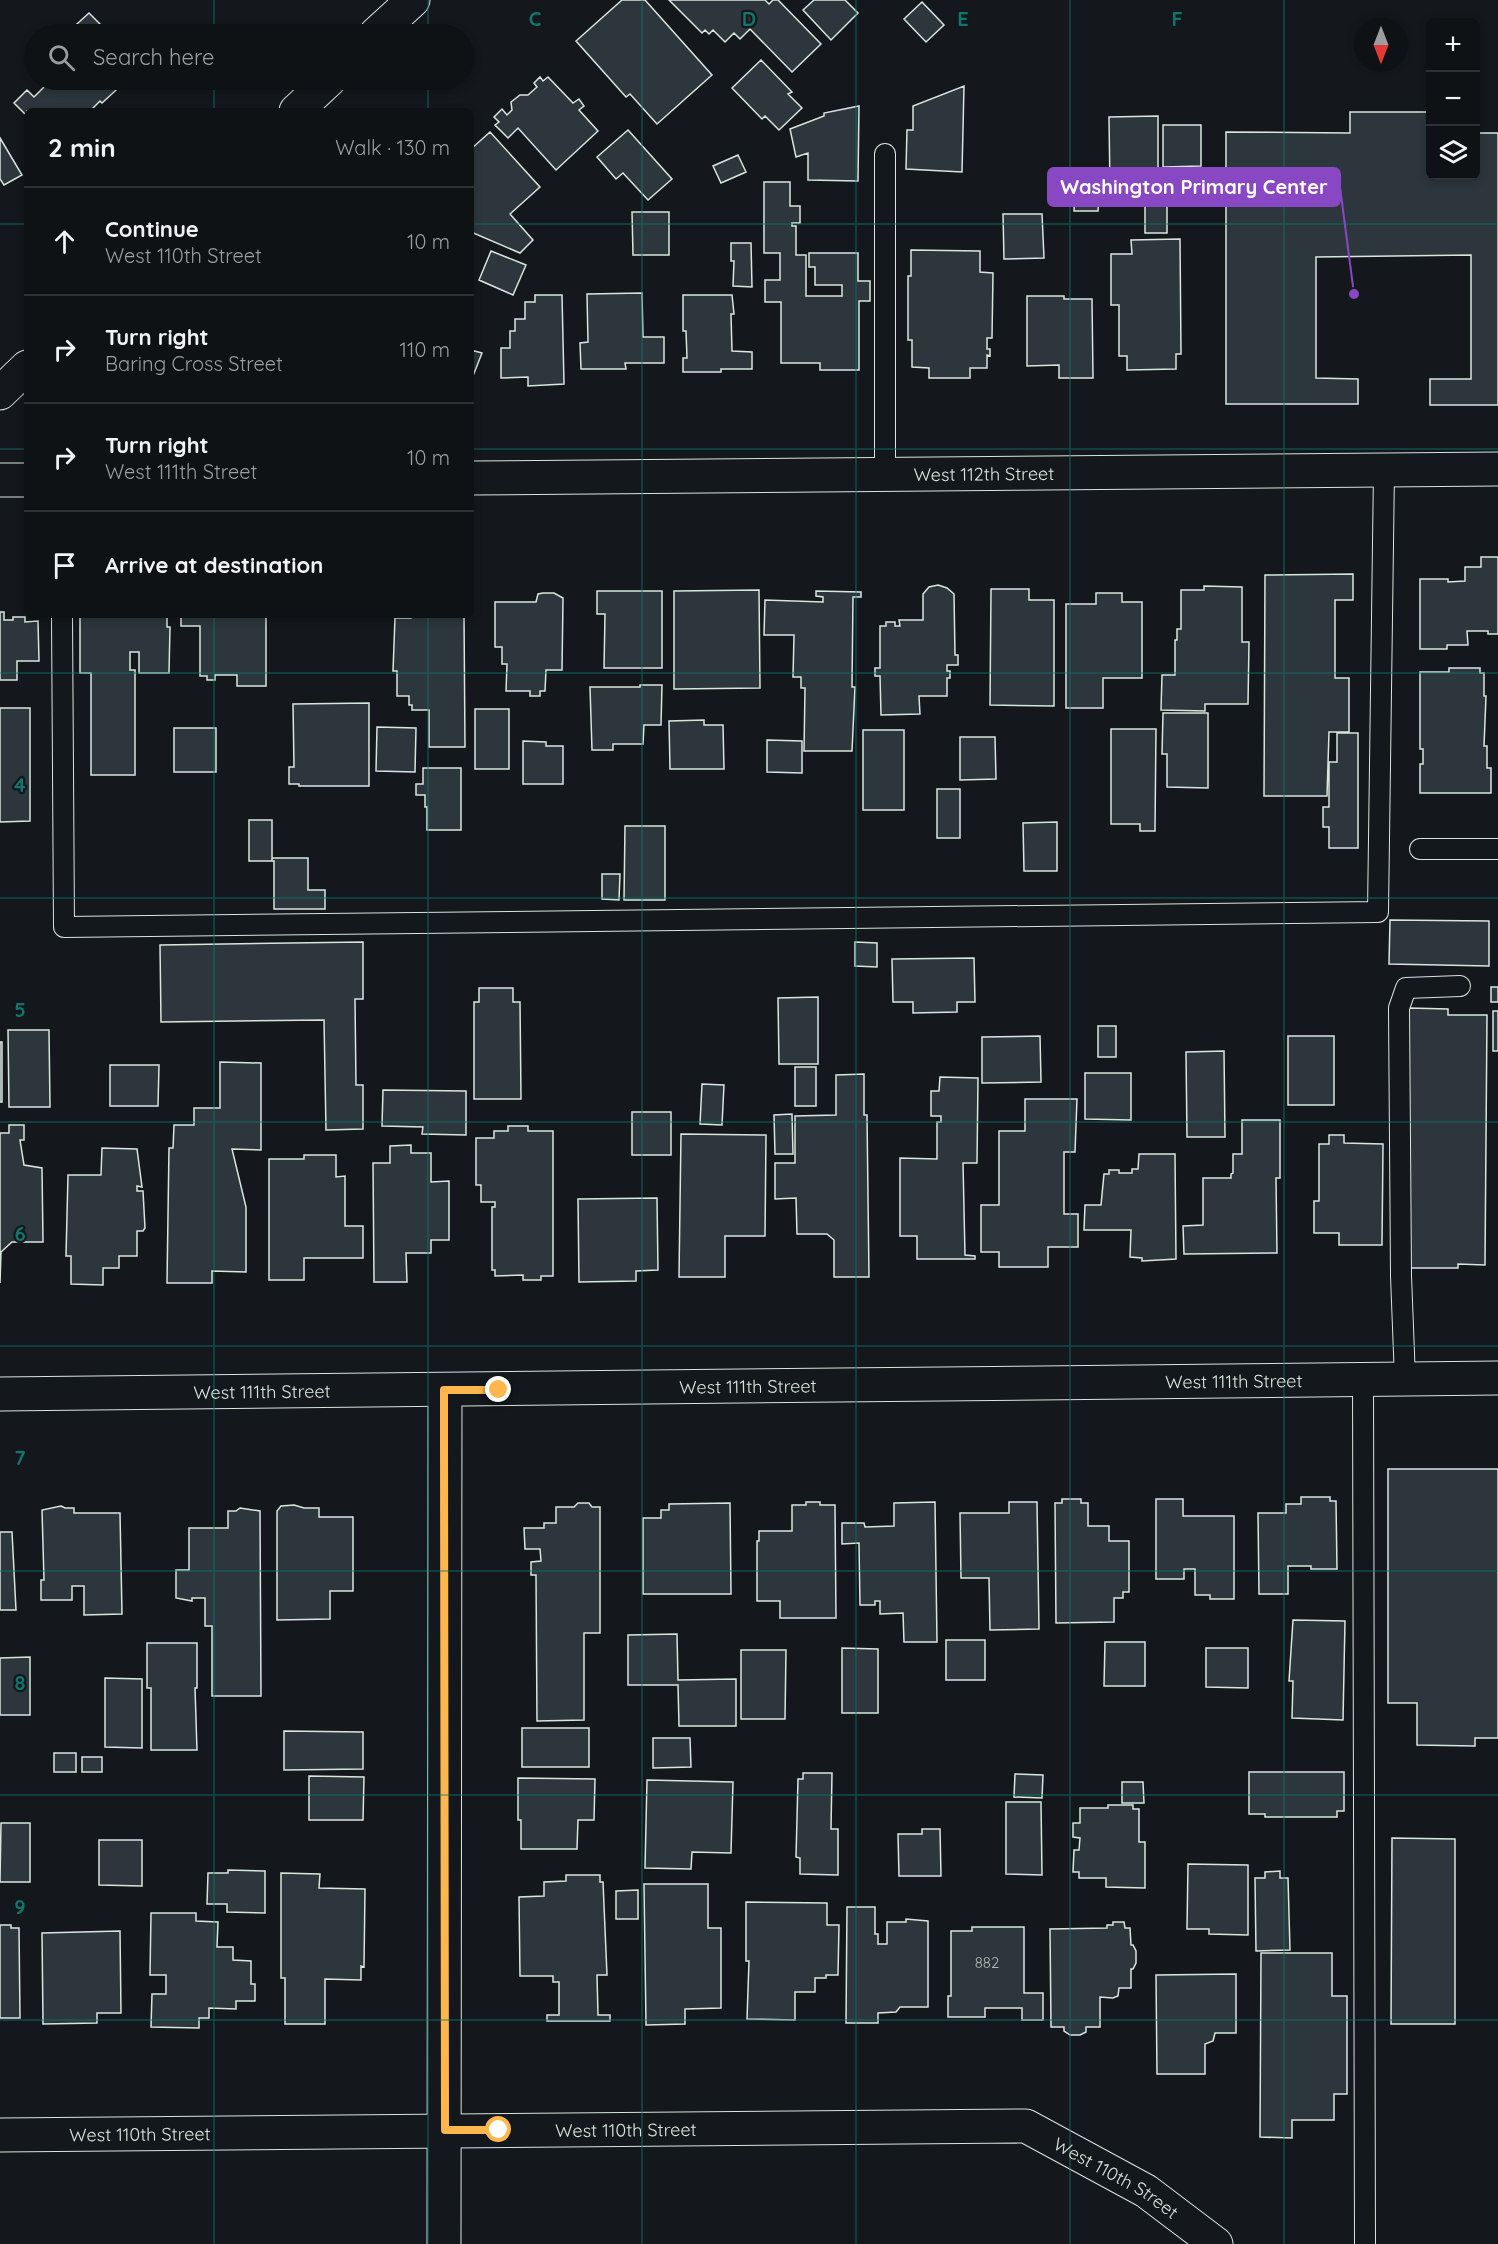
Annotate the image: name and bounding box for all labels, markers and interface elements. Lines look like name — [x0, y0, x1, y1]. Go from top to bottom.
text: C — [529, 6, 542, 31]
text: D — [742, 6, 756, 31]
text: E — [957, 6, 969, 31]
text: F — [1171, 6, 1183, 31]
north arrow — [1354, 18, 1408, 72]
map controls — [1426, 18, 1480, 180]
button: + — [1426, 18, 1480, 72]
search box — [24, 24, 474, 90]
icon: search — [45, 41, 78, 74]
text: Search here — [93, 43, 214, 71]
button: − — [1426, 72, 1480, 126]
button: layers — [1426, 126, 1480, 180]
text: 2 min — [48, 131, 116, 164]
text: Walk · 130 m — [335, 135, 450, 160]
callout: Washington Primary Center — [1048, 168, 1340, 206]
text: Washington Primary Center — [1060, 174, 1328, 199]
text: Continue — [105, 215, 199, 243]
icon: ahead — [48, 225, 81, 258]
text: 10 m — [407, 229, 450, 254]
text: West 110th Street — [105, 243, 262, 268]
text: Turn right — [105, 323, 209, 351]
icon: right — [48, 333, 81, 366]
text: 110 m — [400, 337, 450, 362]
text: Baring Cross Street — [105, 351, 283, 376]
text: Turn right — [105, 431, 209, 459]
icon: right — [48, 441, 81, 474]
text: 10 m — [407, 445, 450, 470]
text: West 111th Street — [105, 459, 257, 484]
street label: West 112th Street — [914, 461, 1054, 486]
icon: arrive — [48, 549, 81, 582]
text: Arrive at destination — [105, 551, 323, 579]
text: 4 — [14, 772, 26, 797]
text: 5 — [14, 997, 26, 1022]
text: 6 — [14, 1221, 26, 1246]
street label: West 111th Street — [1165, 1369, 1303, 1393]
street label: West 111th Street — [679, 1374, 817, 1398]
route end — [485, 1376, 511, 1402]
street label: West 111th Street — [193, 1379, 331, 1403]
text: 7 — [15, 1445, 26, 1470]
text: 8 — [15, 1670, 26, 1695]
text: 9 — [14, 1894, 26, 1919]
house number: 882 — [975, 1953, 999, 1972]
route start — [485, 2116, 511, 2142]
street label: West 110th Street — [555, 2117, 697, 2142]
street label: West 110th Street — [69, 2122, 211, 2146]
street label: West 110th Street — [1050, 2132, 1183, 2223]

